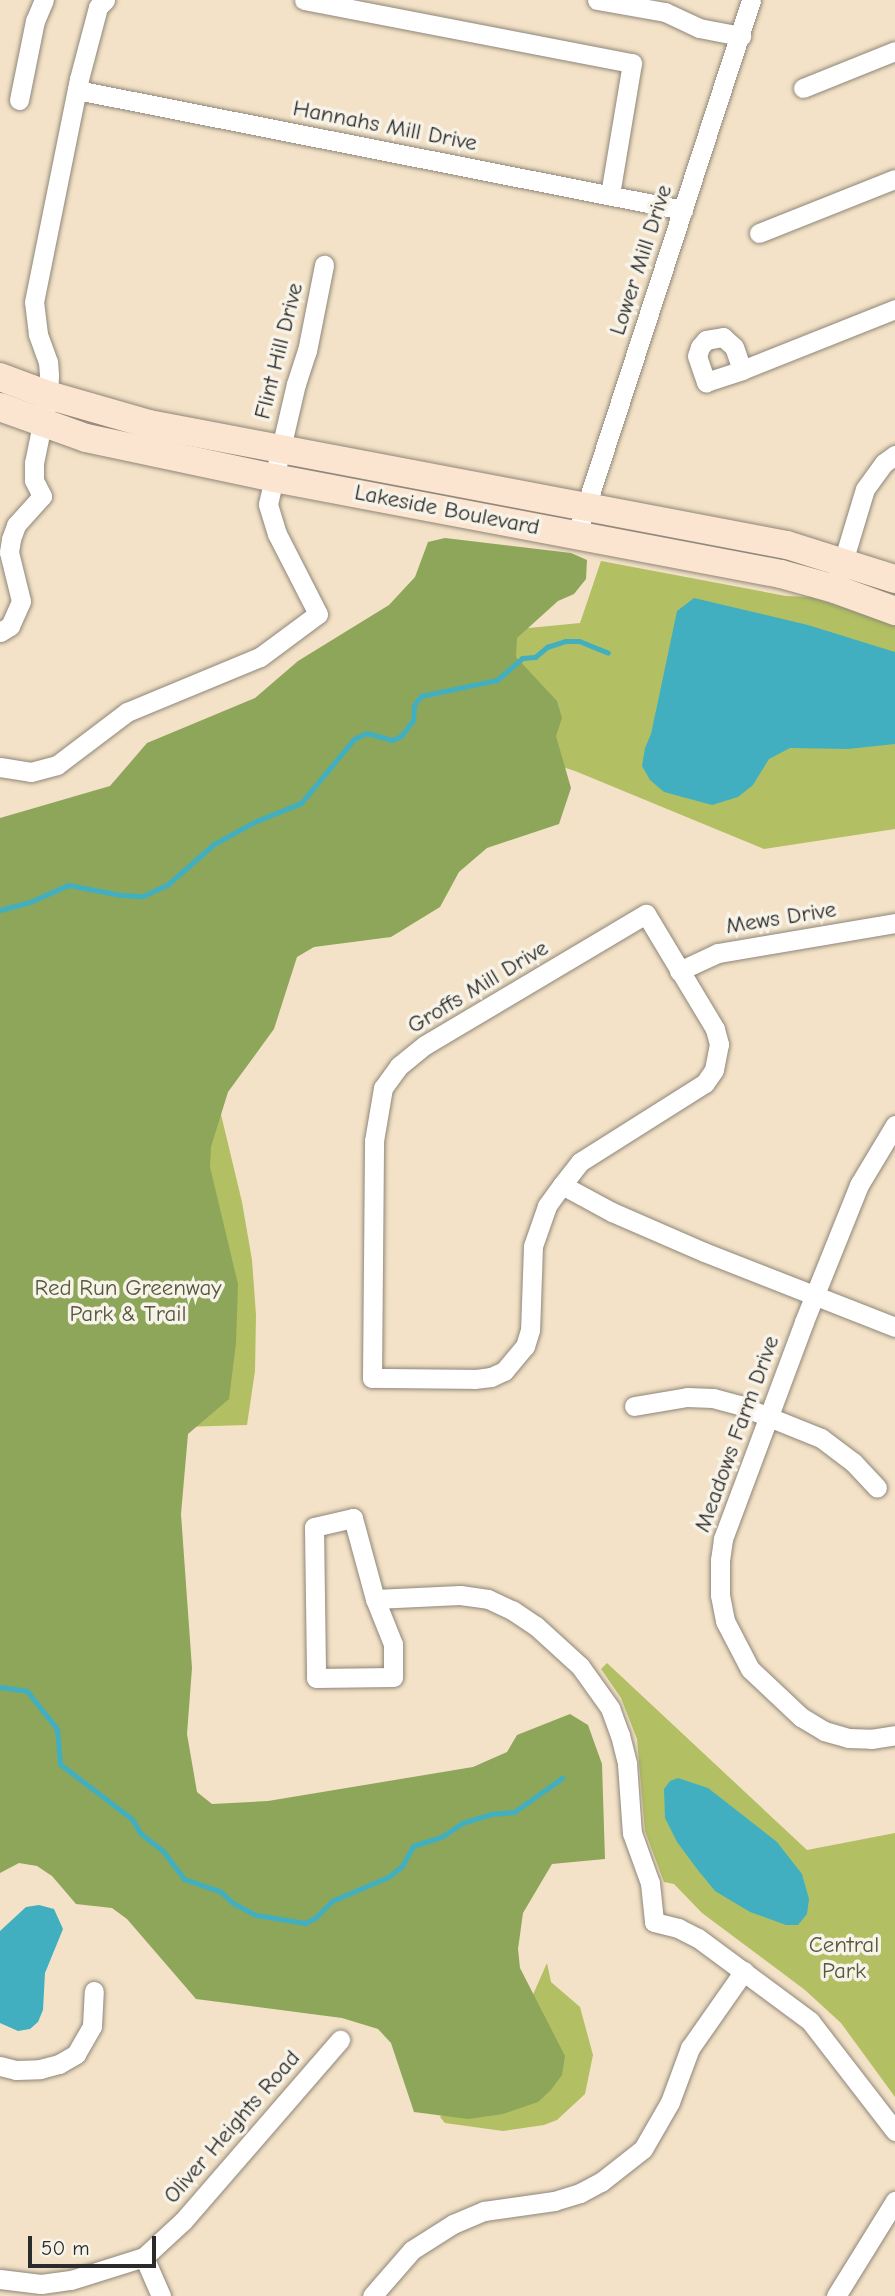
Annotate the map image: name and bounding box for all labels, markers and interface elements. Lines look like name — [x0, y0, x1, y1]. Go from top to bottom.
street label: Hannahs Mill Drive — [291, 95, 479, 157]
street label: Lower Mill Drive — [604, 181, 678, 339]
street label: Flint Hill Drive — [249, 280, 309, 422]
street label: Lakeside Boulevard — [352, 479, 542, 541]
street label: Mews Drive — [724, 896, 838, 940]
street label: Groffs Mill Drive — [403, 934, 553, 1040]
park label: Red Run Greenway Park & Trail — [34, 1274, 222, 1328]
street label: Meadows Farm Drive — [689, 1332, 785, 1536]
park label: Central Park — [809, 1931, 879, 1985]
street label: Oliver Heights Road — [158, 2045, 306, 2209]
scale bar — [32, 2222, 159, 2266]
text: 50 m — [41, 2236, 90, 2260]

